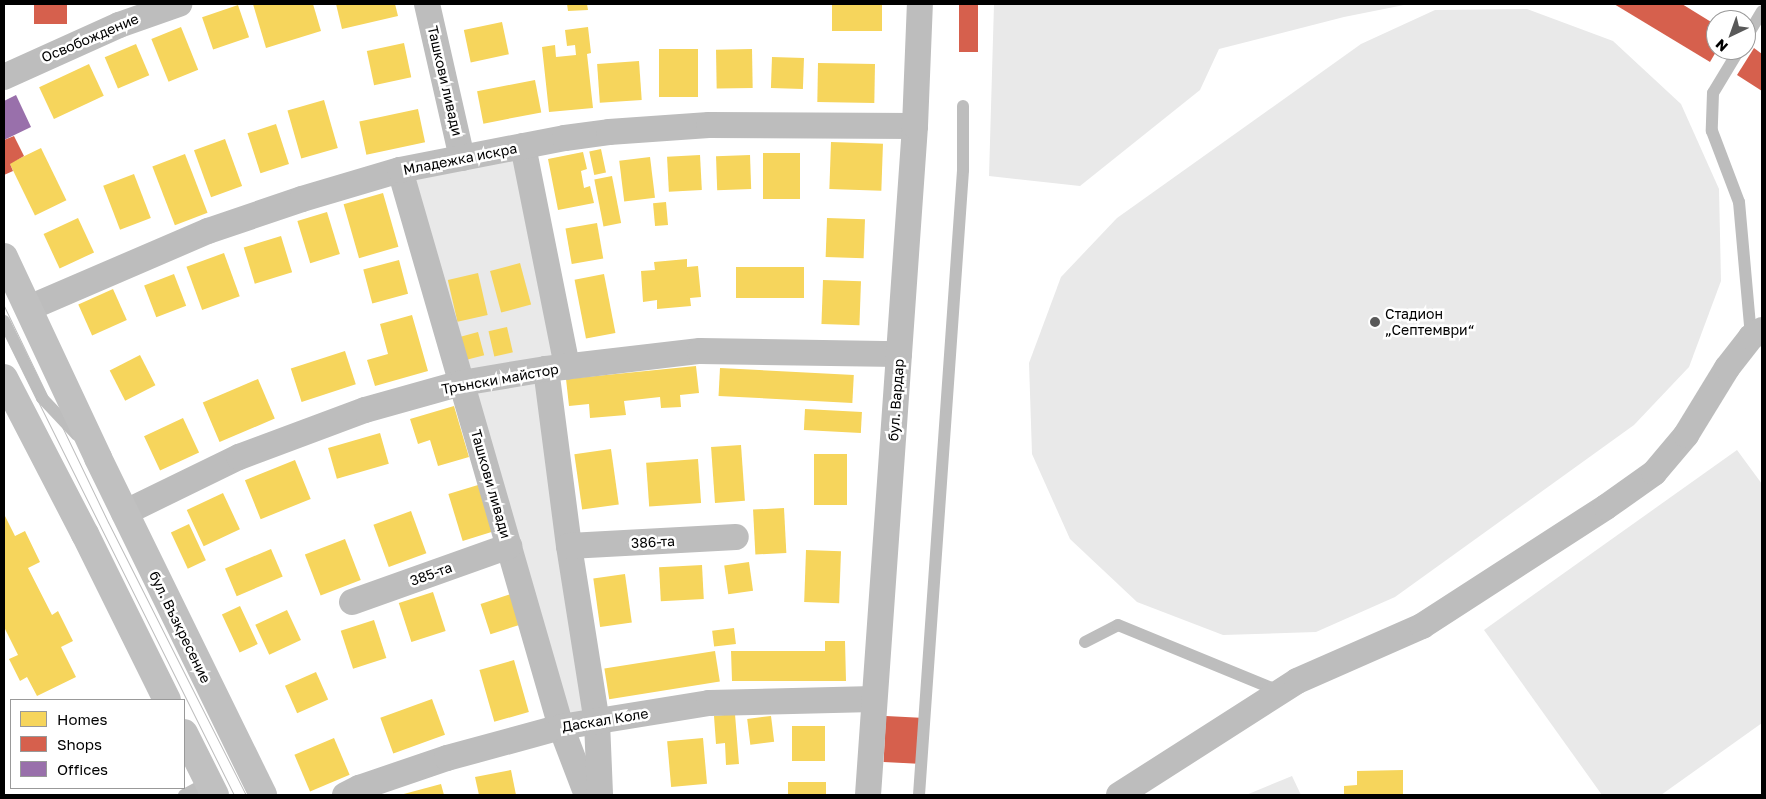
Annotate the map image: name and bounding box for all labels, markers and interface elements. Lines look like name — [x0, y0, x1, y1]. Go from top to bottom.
street label: Освобождение — [39, 10, 141, 66]
north arrow — [1706, 10, 1756, 60]
street label: Ташкови ливади — [424, 24, 466, 138]
text: N — [1712, 36, 1731, 56]
street label: Младежка искра — [402, 140, 518, 178]
place label: Стадион „Септември“ — [1385, 306, 1474, 338]
marker: Стадион „Септември“ — [1369, 316, 1381, 328]
street label: бул. Вардар — [885, 358, 907, 442]
street label: Трънски майстор — [440, 360, 560, 398]
street label: Ташкови ливади — [467, 428, 515, 540]
street label: 386-та — [631, 532, 675, 552]
street label: 385-та — [408, 559, 454, 589]
street label: бул. Възкресение — [146, 568, 214, 686]
legend — [10, 699, 185, 789]
street label: Даскал Коле — [561, 705, 649, 735]
text: Homes — [57, 710, 107, 728]
text: Shops — [57, 735, 102, 753]
text: Offices — [57, 760, 108, 778]

